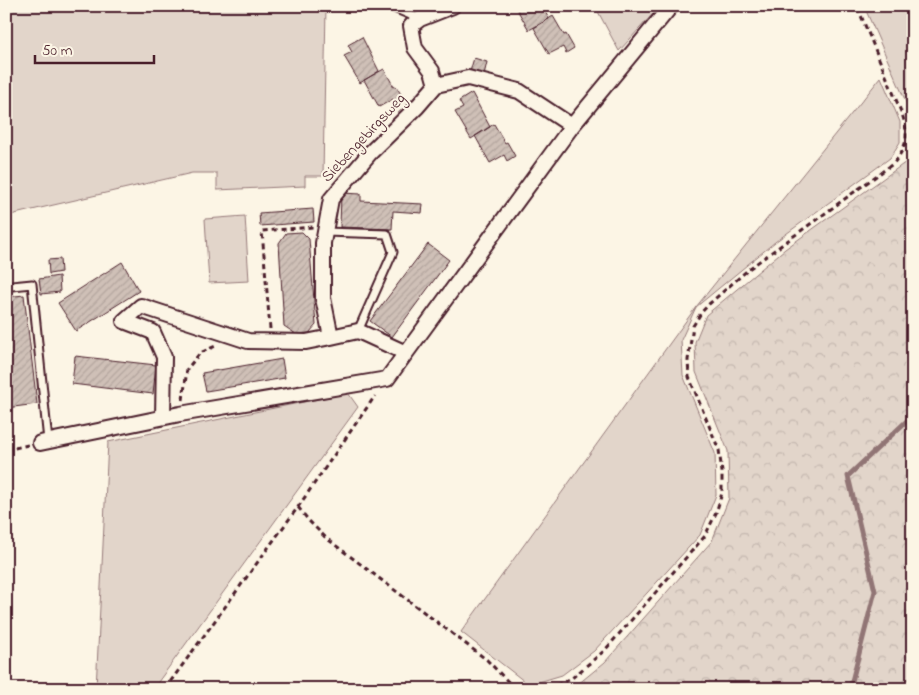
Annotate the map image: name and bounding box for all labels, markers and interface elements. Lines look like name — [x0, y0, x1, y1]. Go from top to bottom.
scale bar — [35, 32, 154, 64]
text: 50 m — [42, 40, 73, 62]
street label: Siebengebirgsweg — [316, 88, 412, 188]

